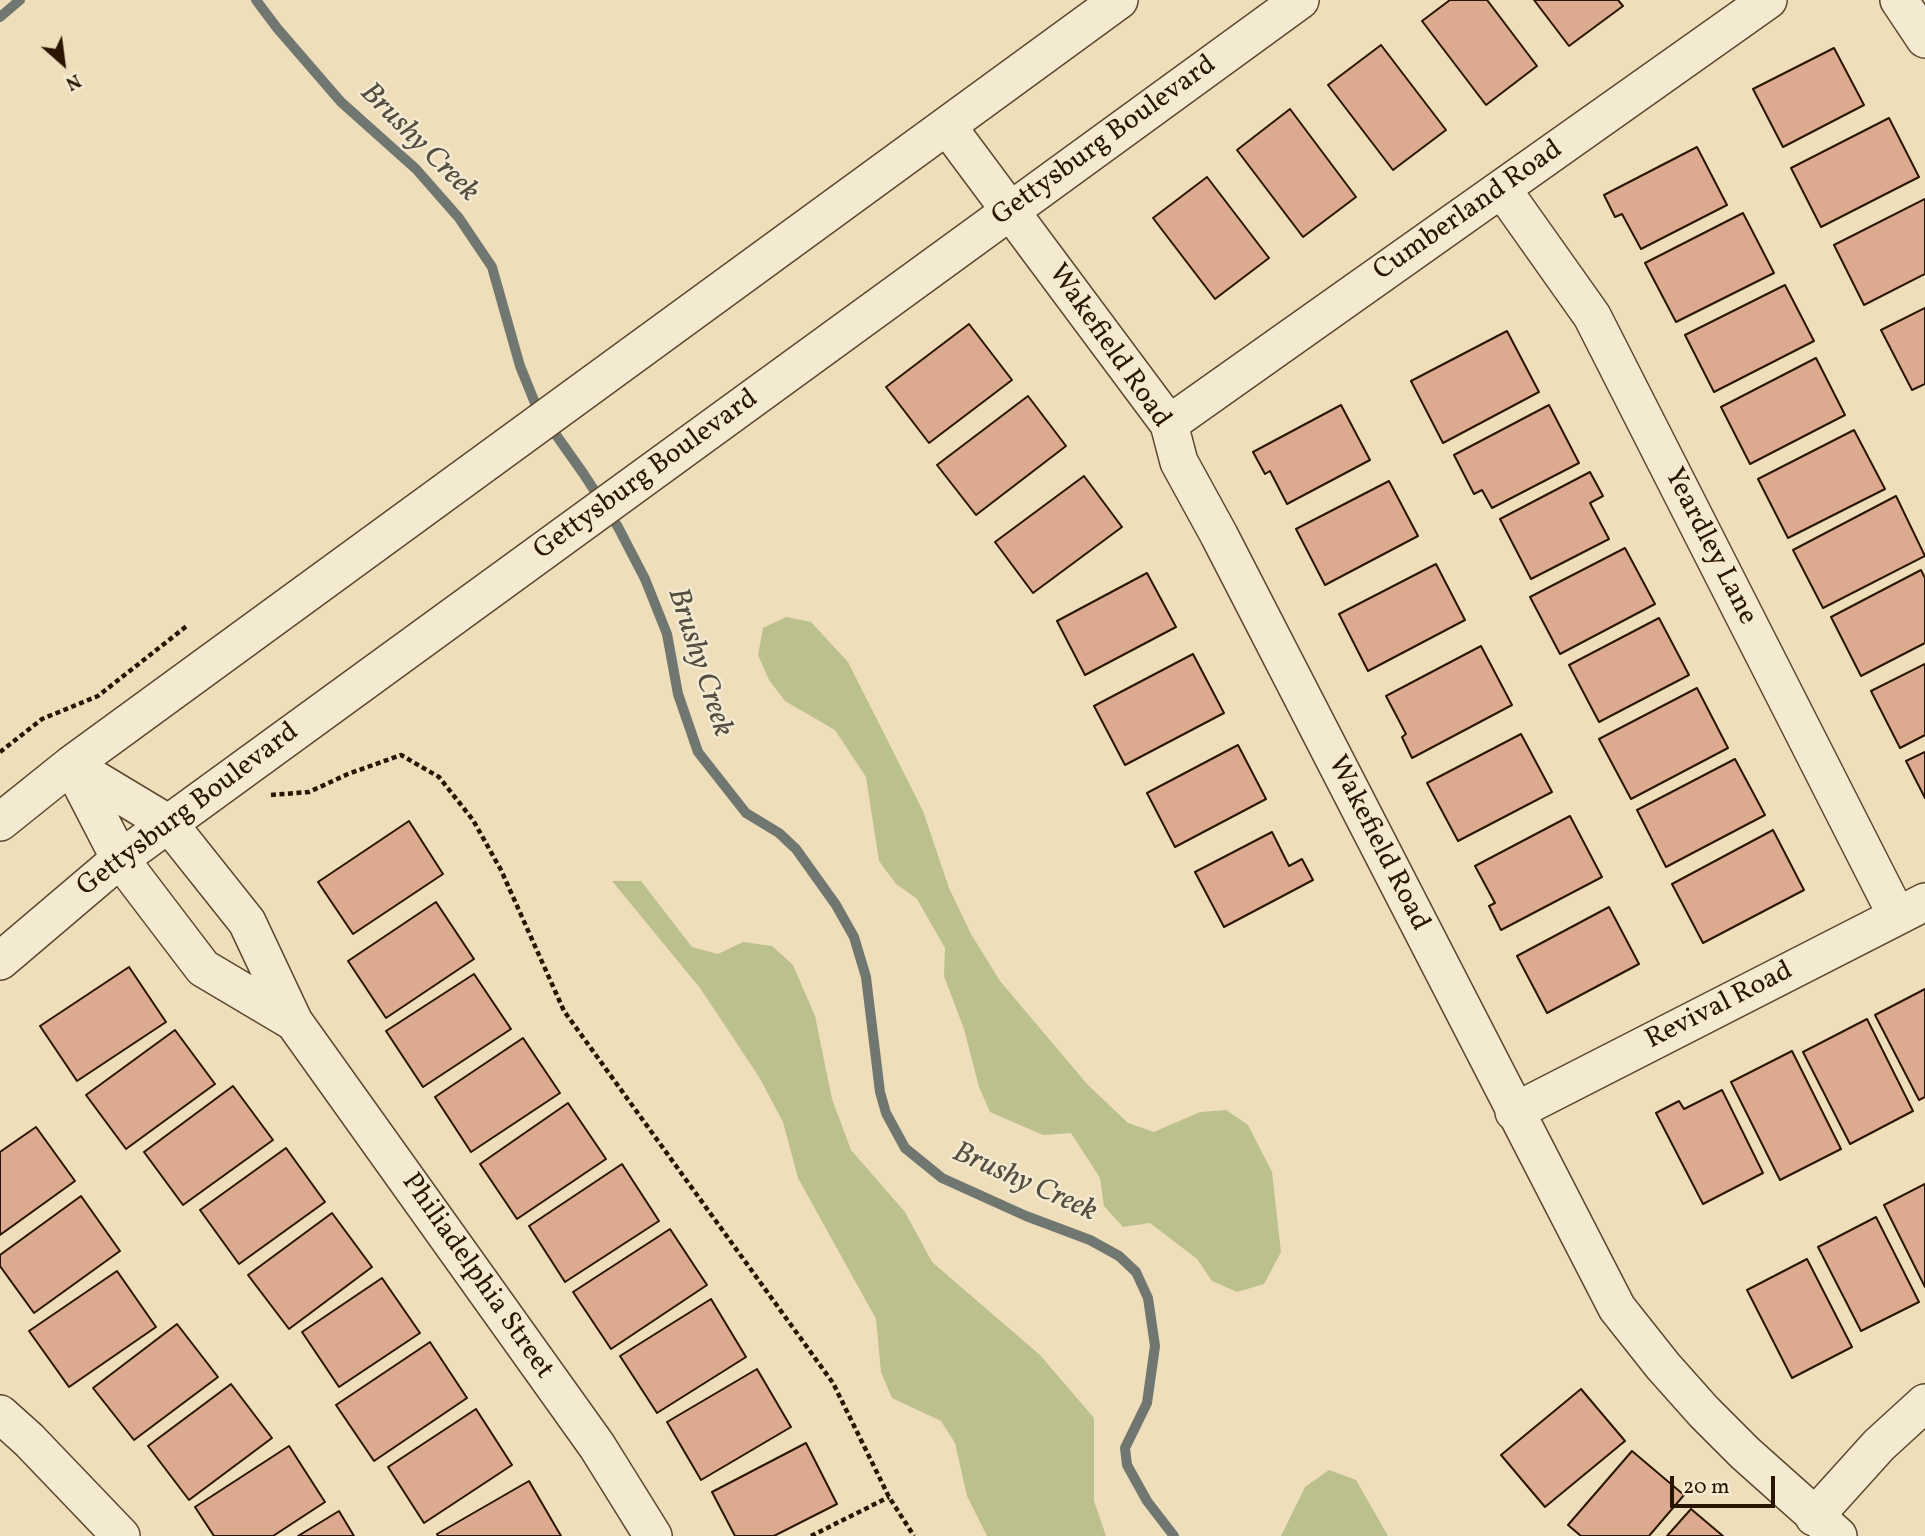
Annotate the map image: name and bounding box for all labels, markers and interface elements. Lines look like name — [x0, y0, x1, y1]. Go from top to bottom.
north arrow — [28, 28, 98, 98]
street label: Gettysburg Boulevard — [986, 49, 1224, 235]
text: N — [61, 67, 85, 96]
water label: Brushy Creek — [351, 77, 485, 211]
street label: Cumberland Road — [1368, 134, 1570, 290]
street label: Wakefield Road — [1039, 259, 1177, 435]
street label: Gettysburg Boulevard — [528, 383, 766, 569]
street label: Yeardley Lane — [1655, 463, 1763, 631]
water label: Brushy Creek — [657, 584, 739, 742]
street label: Gettysburg Boulevard — [72, 717, 306, 905]
street label: Wakefield Road — [1318, 751, 1436, 937]
street label: Revival Road — [1641, 956, 1799, 1058]
water label: Brushy Creek — [946, 1136, 1102, 1232]
street label: Philiadelphia Street — [392, 1168, 560, 1386]
scale bar — [1673, 1462, 1778, 1506]
text: 20 m — [1683, 1473, 1729, 1502]

